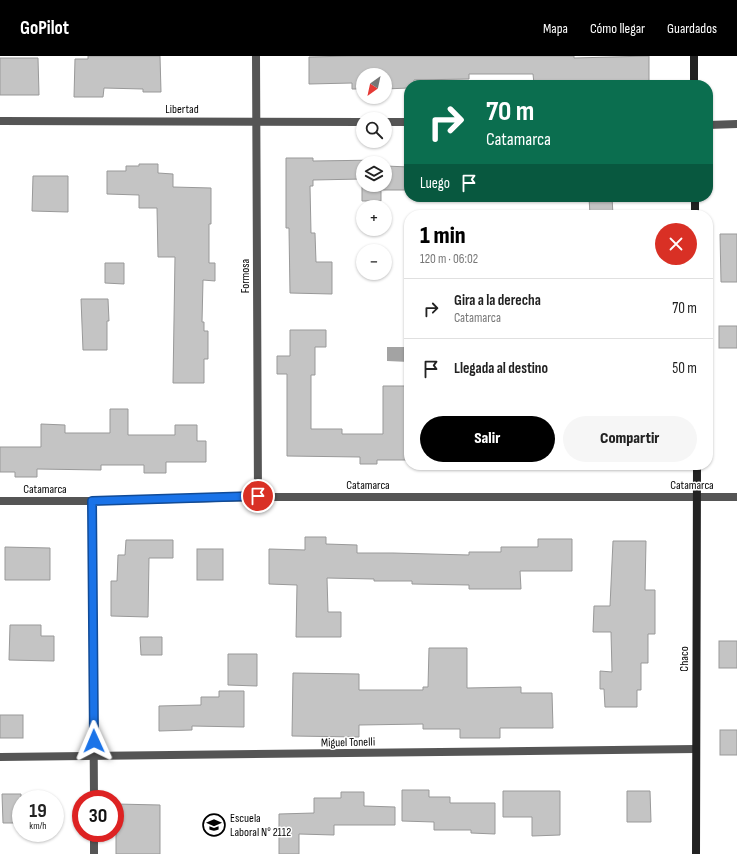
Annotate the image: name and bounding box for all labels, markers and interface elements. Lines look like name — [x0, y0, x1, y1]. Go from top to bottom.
text: GoPilot — [20, 17, 69, 40]
text: Mapa — [543, 20, 568, 37]
text: Cómo llegar — [590, 20, 645, 37]
text: Guardados — [667, 20, 717, 37]
north arrow — [356, 68, 392, 104]
map controls — [356, 68, 392, 280]
text: 70 m — [486, 95, 534, 128]
icon: right — [420, 96, 472, 148]
street label: Libertad — [165, 102, 199, 117]
button: search — [356, 112, 392, 148]
text: Catamarca — [486, 129, 551, 150]
button: layers — [356, 156, 392, 192]
icon: arrive — [458, 172, 480, 194]
text: Luego — [420, 174, 450, 193]
button: + — [356, 200, 392, 236]
text: 1 min — [420, 221, 466, 250]
button: close — [655, 223, 697, 265]
button: − — [356, 244, 392, 280]
text: 120 m · 06:02 — [420, 251, 478, 267]
street label: Formosa — [238, 258, 253, 293]
text: Gira a la derecha — [454, 291, 541, 310]
icon: right — [420, 298, 442, 320]
text: 70 m — [672, 299, 697, 318]
text: Catamarca — [454, 310, 501, 326]
icon: arrive — [420, 358, 442, 380]
text: Llegada al destino — [454, 359, 548, 378]
text: 50 m — [672, 359, 697, 378]
button: Salir — [420, 416, 555, 462]
button: Compartir — [563, 416, 697, 462]
street label: Catamarca — [346, 478, 390, 493]
street label: Catamarca — [670, 478, 714, 493]
pin — [241, 479, 275, 513]
street label: Catamarca — [23, 482, 67, 497]
icon: arrive — [247, 485, 269, 507]
street label: Chaco — [677, 646, 692, 672]
position arrow — [73, 720, 115, 762]
street label: Miguel Tonelli — [321, 735, 375, 750]
speed limit sign: 30 — [72, 790, 124, 842]
text: 19 — [29, 799, 47, 823]
place label: Escuela Laboral N° 2112 — [230, 811, 291, 840]
school or university icon: Escuela Laboral N° 2112 — [201, 812, 227, 838]
text: km/h — [29, 820, 47, 832]

